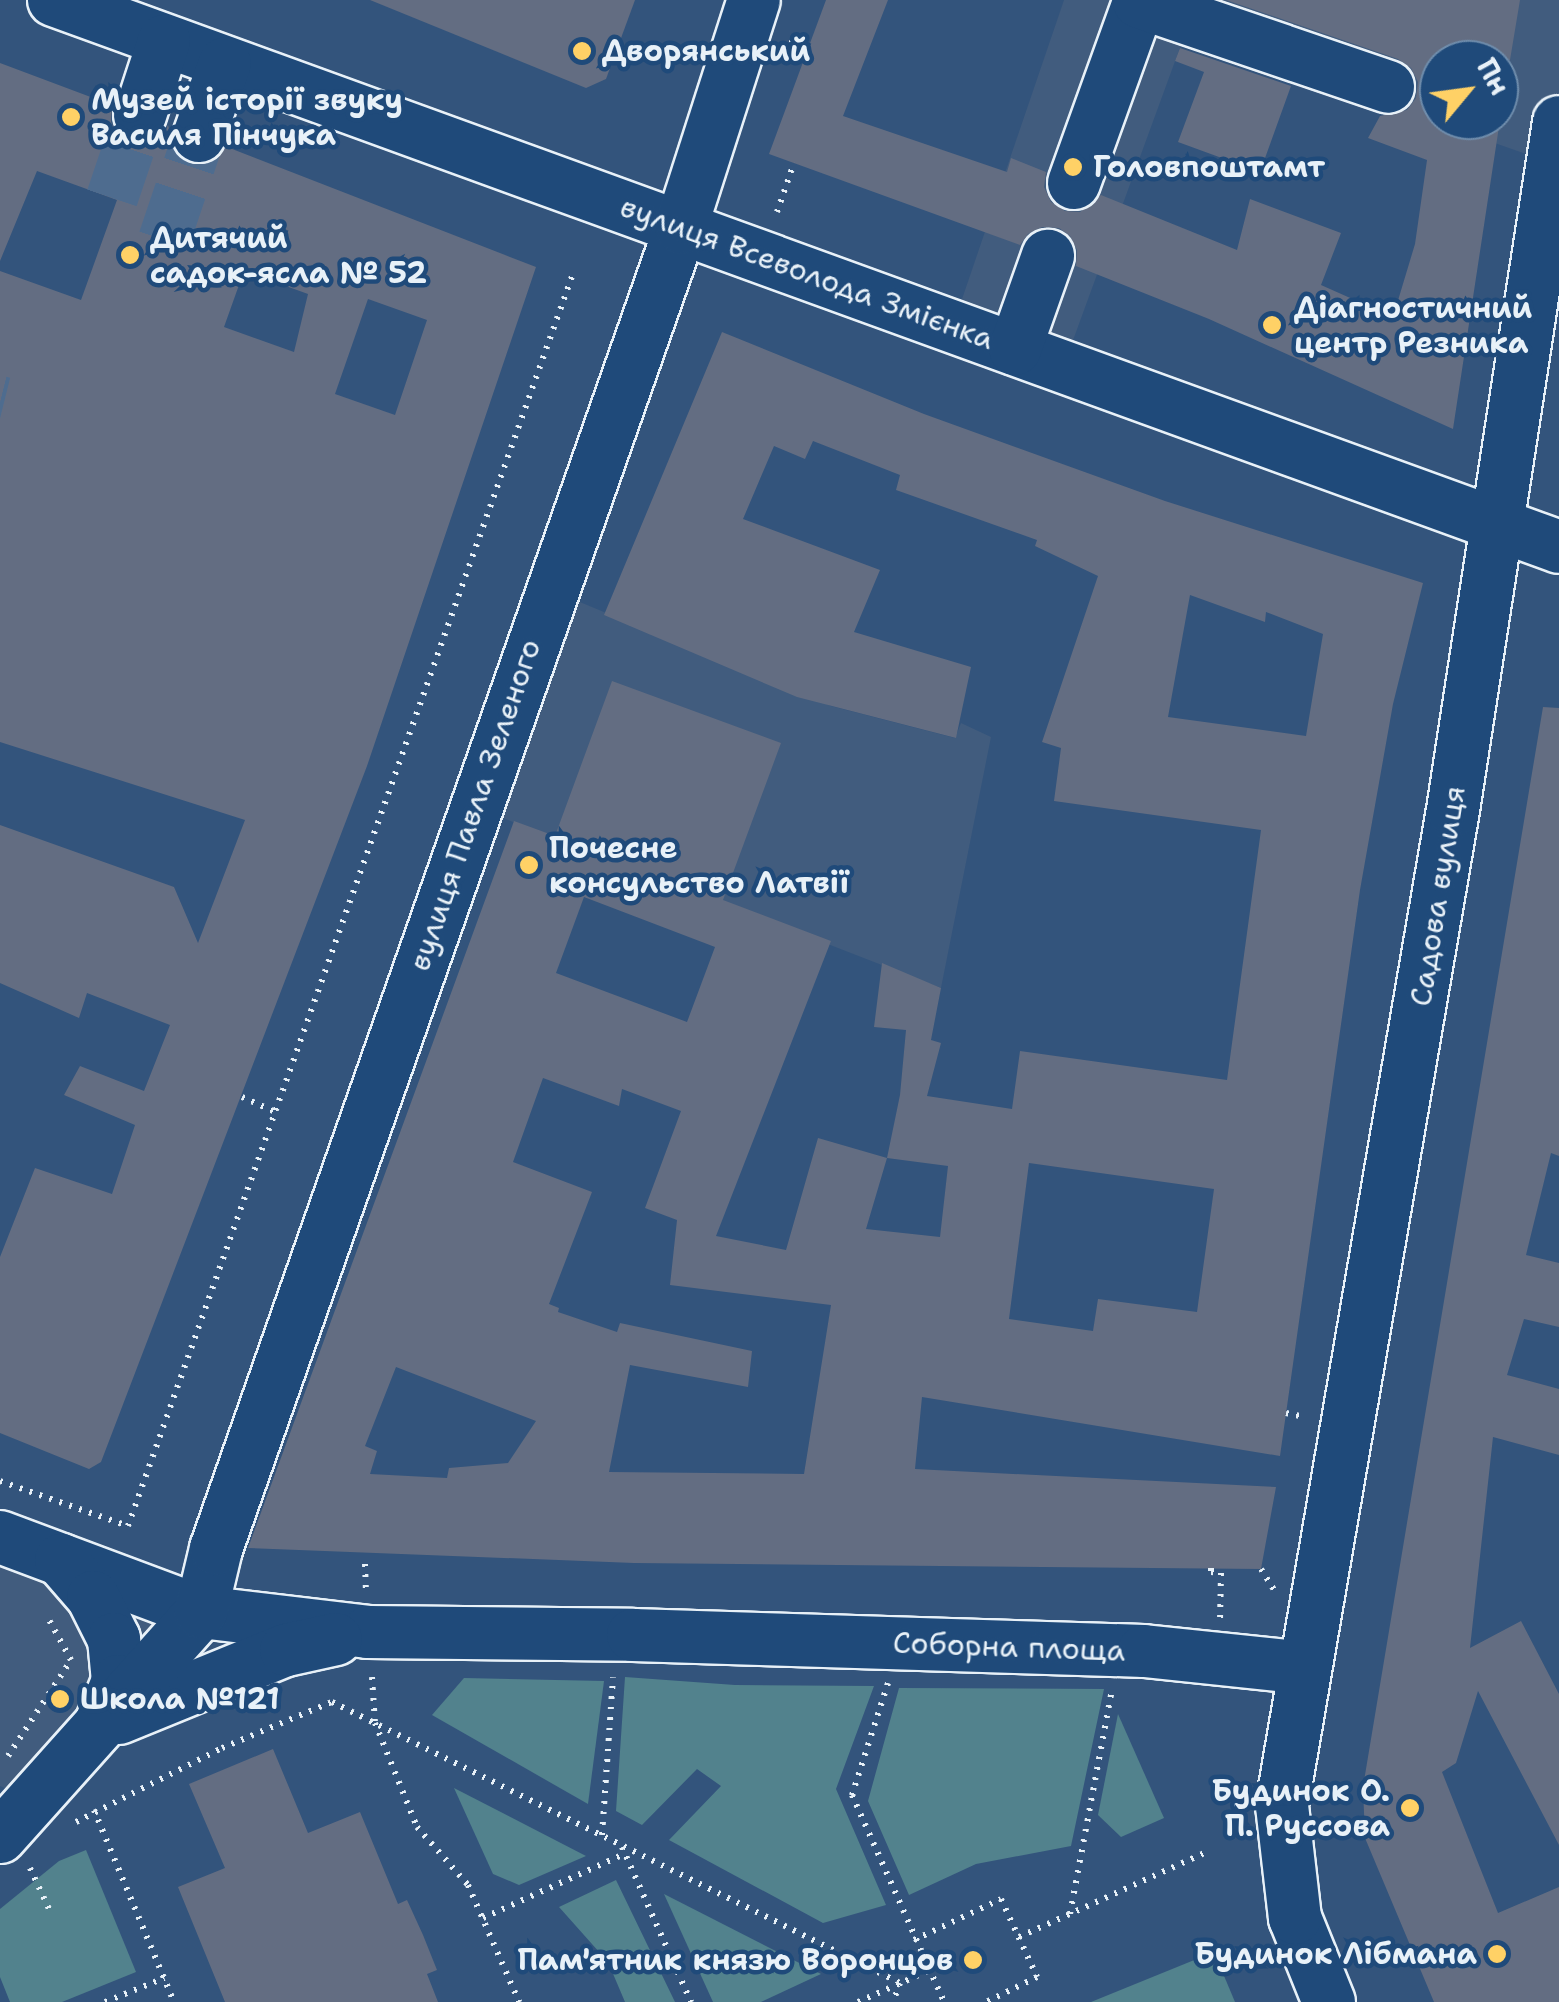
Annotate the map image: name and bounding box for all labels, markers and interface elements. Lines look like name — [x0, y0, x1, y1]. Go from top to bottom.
place label: Дворянський — [602, 33, 810, 69]
marker: Дворянський — [571, 40, 593, 62]
north arrow — [1419, 40, 1519, 140]
text: Пн — [1468, 51, 1519, 102]
place label: Музей історії звуку Василя Пінчука — [91, 82, 403, 152]
marker: Музей історії звуку Василя Пінчука — [60, 106, 82, 128]
place label: Головпоштамт — [1093, 149, 1325, 185]
marker: Головпоштамт — [1062, 156, 1084, 178]
street label: вулиця Всеволода Змієнка — [615, 189, 999, 357]
place label: Дитячий садок-ясла № 52 — [150, 220, 427, 290]
marker: Дитячий садок-ясла № 52 — [119, 244, 141, 266]
place label: Діагностичний центр Резника — [1294, 290, 1532, 360]
marker: Діагностичний центр Резника — [1259, 312, 1285, 338]
street label: вулиця Павла Зеленого — [401, 635, 549, 975]
street label: Садова вулиця — [1403, 783, 1473, 1009]
place label: Почесне консульство Латвії — [549, 830, 849, 900]
marker: Почесне консульство Латвії — [518, 854, 540, 876]
street label: Соборна площа — [892, 1625, 1126, 1669]
place label: Школа №121 — [80, 1681, 280, 1717]
marker: Школа №121 — [49, 1688, 71, 1710]
place label: Будинок О. П. Руссова — [1212, 1773, 1390, 1844]
marker: Будинок О. П. Руссова — [1399, 1797, 1421, 1819]
place label: Будинок Лібмана — [1195, 1936, 1477, 1972]
place label: Пам'ятник князю Воронцов — [517, 1942, 953, 1978]
marker: Будинок Лібмана — [1486, 1943, 1508, 1965]
marker: Пам'ятник князю Воронцов — [962, 1949, 984, 1971]

